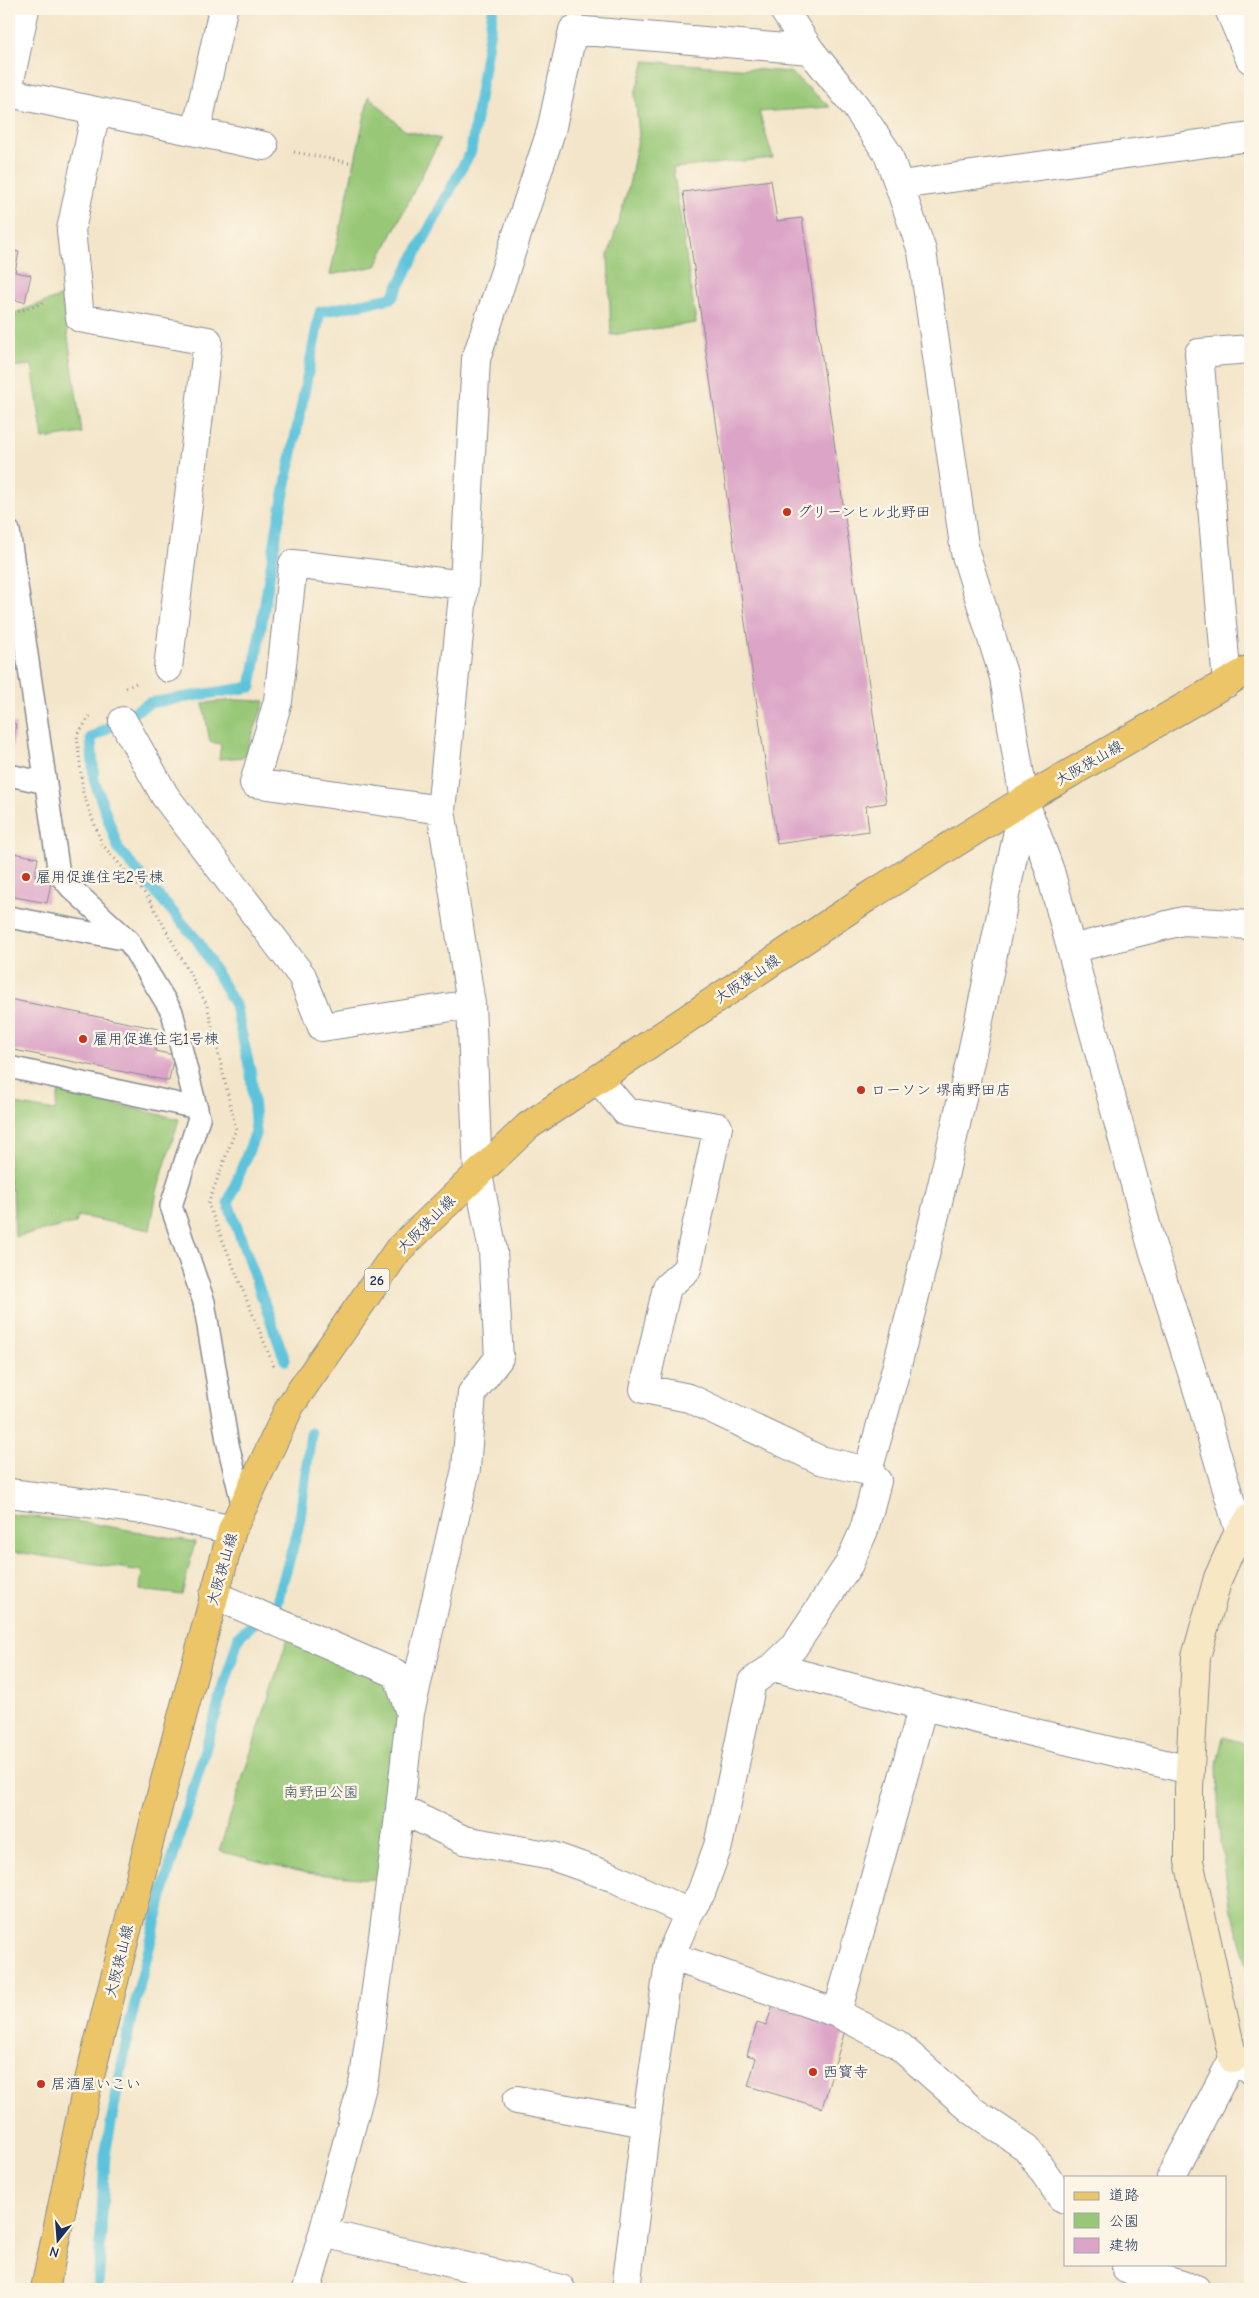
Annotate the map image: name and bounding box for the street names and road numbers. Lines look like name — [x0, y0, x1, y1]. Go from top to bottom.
street label: 大阪狭山線 — [1052, 736, 1126, 790]
street label: 大阪狭山線 — [711, 951, 783, 1007]
street label: 大阪狭山線 — [393, 1191, 459, 1257]
road number: 26 — [364, 1268, 390, 1292]
street label: 大阪狭山線 — [203, 1530, 241, 1608]
street label: 大阪狭山線 — [101, 1922, 137, 2000]

